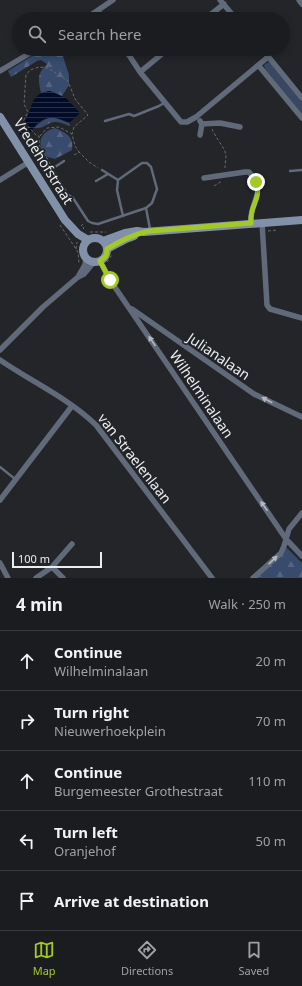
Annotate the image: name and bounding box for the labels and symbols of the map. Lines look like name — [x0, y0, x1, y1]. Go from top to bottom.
street label: Vredehofstraat — [10, 114, 78, 208]
route end — [247, 173, 265, 191]
route start — [101, 271, 119, 289]
street label: Julianalaan — [182, 327, 254, 384]
one-way arrow — [148, 335, 155, 347]
street label: Wilhelminalaan — [166, 347, 238, 441]
one-way arrow — [261, 397, 273, 404]
street label: van Straelenlaan — [94, 409, 176, 507]
one-way arrow — [260, 501, 268, 512]
scale bar — [12, 550, 102, 569]
one-way arrow — [268, 556, 278, 565]

